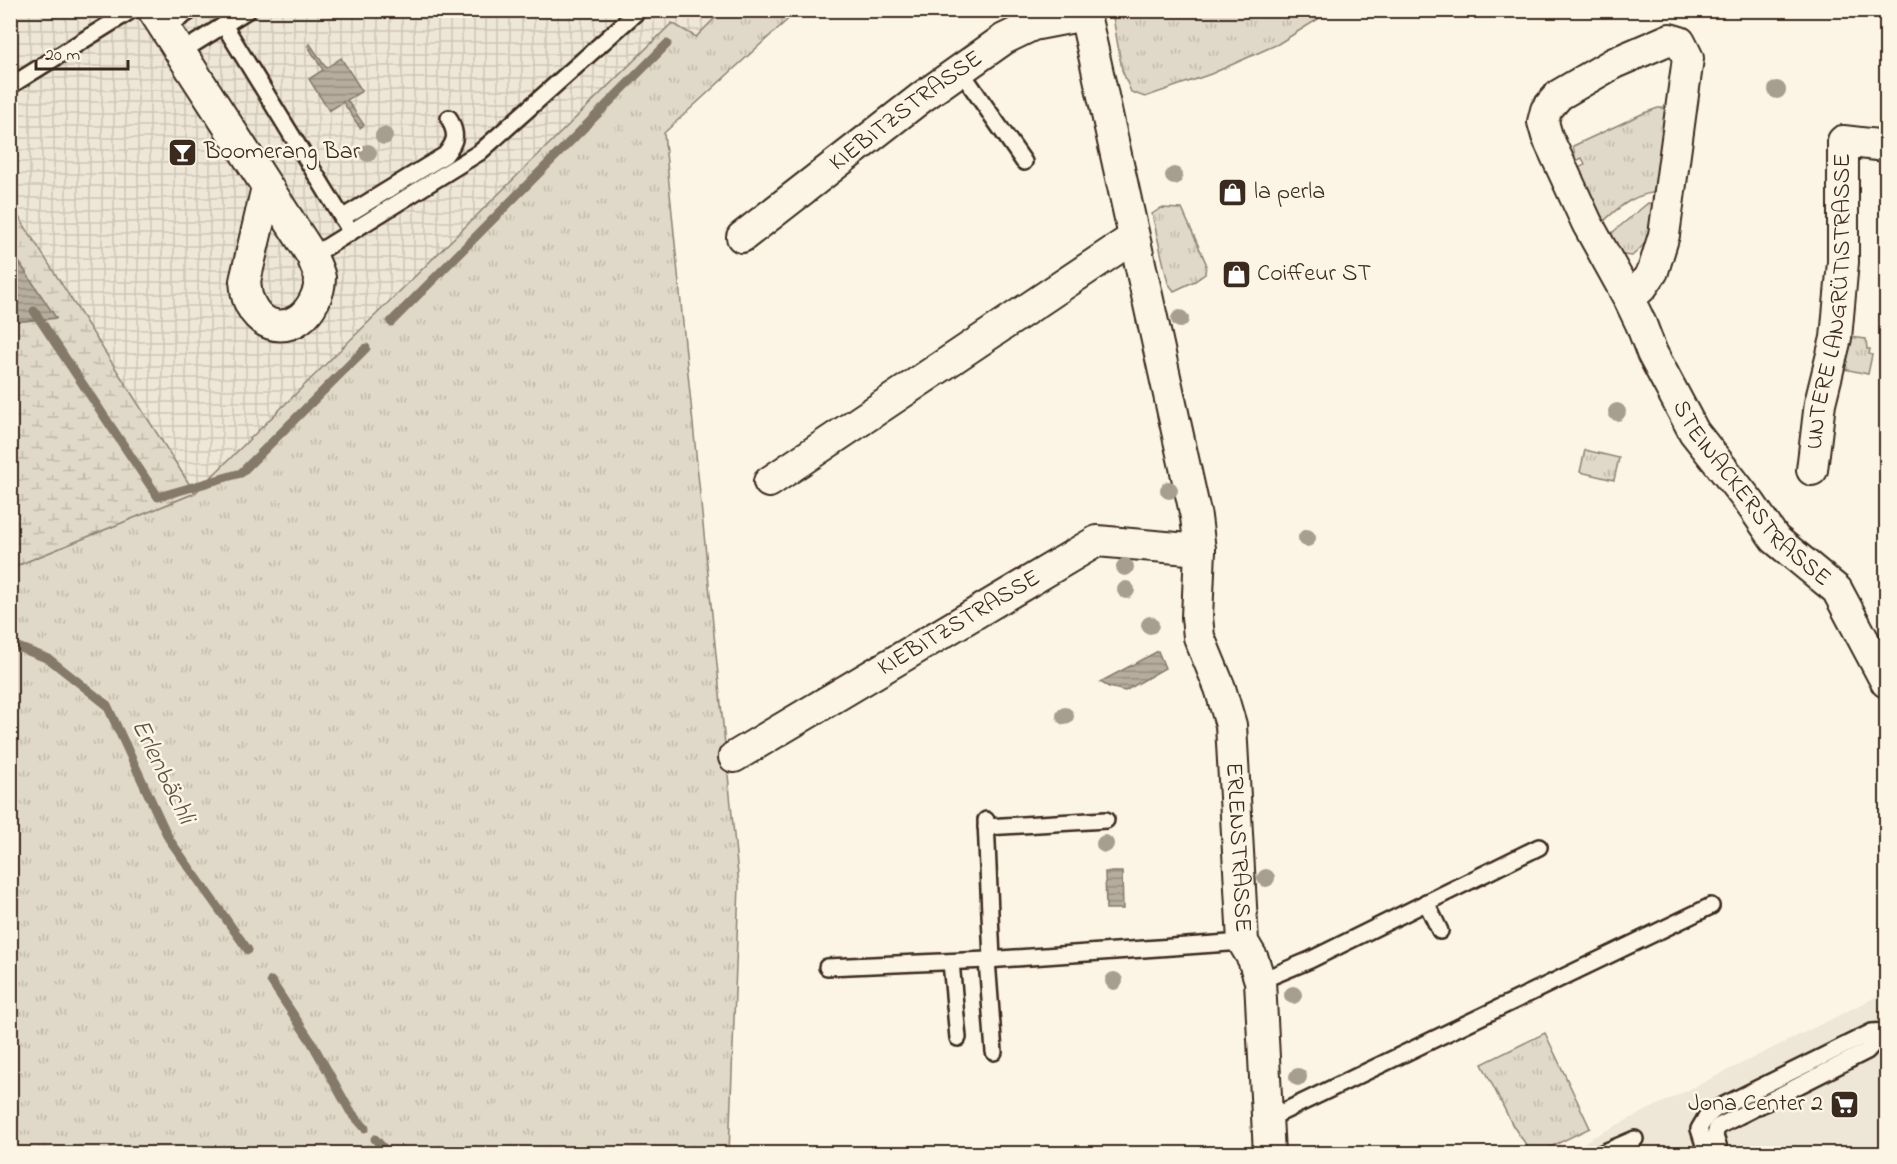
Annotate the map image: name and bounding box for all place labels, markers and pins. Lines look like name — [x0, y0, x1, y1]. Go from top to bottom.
place label: Boomerang Bar — [203, 135, 361, 170]
bar icon: Boomerang Bar — [167, 136, 199, 168]
place label: la perla — [1254, 175, 1325, 210]
shop icon: la perla — [1217, 176, 1249, 208]
place label: Coiffeur ST — [1257, 257, 1371, 292]
shop icon: Coiffeur ST — [1220, 258, 1252, 290]
place label: Jona Center 2 — [1688, 1087, 1823, 1122]
supermarket icon: Jona Center 2 — [1828, 1088, 1860, 1120]

